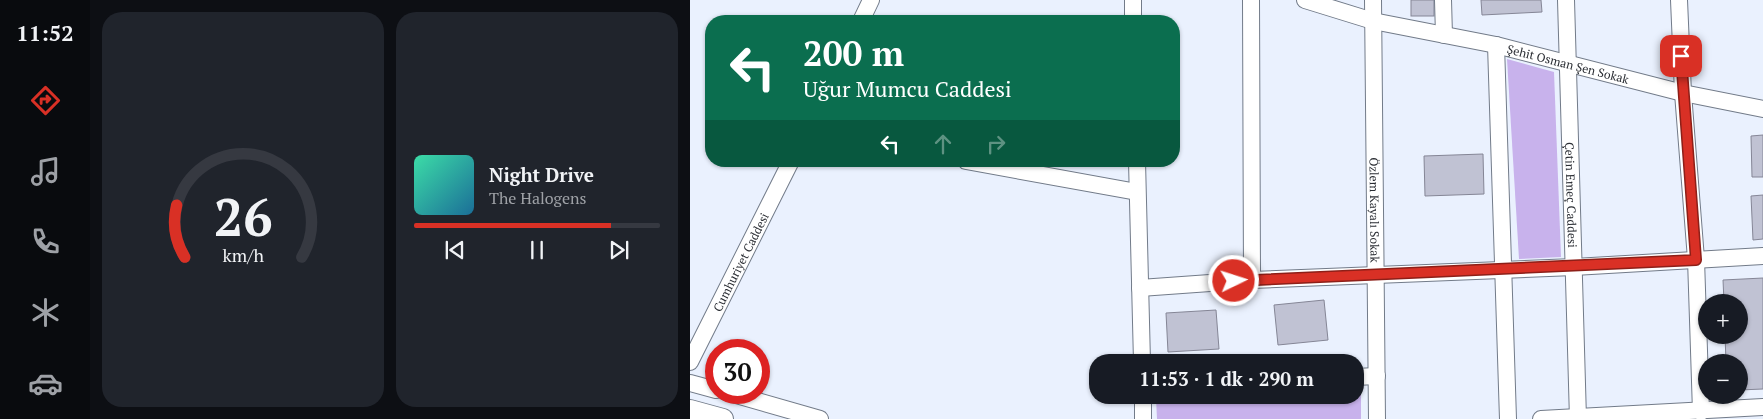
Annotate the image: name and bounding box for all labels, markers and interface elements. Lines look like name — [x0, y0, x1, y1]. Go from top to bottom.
text: 11:52 — [16, 18, 74, 47]
text: 200 m — [803, 30, 904, 76]
icon: left — [720, 35, 785, 100]
pin — [1660, 35, 1702, 77]
street label: Şehit Osman Şen Sokak — [1506, 41, 1631, 87]
icon: arrive — [1667, 42, 1695, 70]
text: Uğur Mumcu Caddesi — [803, 74, 1012, 103]
icon: directions — [28, 83, 63, 118]
icon: left — [876, 130, 904, 158]
icon: ahead — [929, 130, 957, 158]
icon: right — [982, 130, 1010, 158]
street label: Çetin Emeç Caddesi — [1563, 142, 1581, 248]
icon: music — [28, 154, 63, 189]
street label: Özlem Kayalı Sokak — [1367, 157, 1383, 263]
text: Night Drive — [489, 162, 594, 187]
text: 26 — [214, 182, 272, 251]
text: The Halogens — [489, 187, 587, 209]
street label: Cumhuriyet Caddesi — [709, 210, 772, 314]
icon: phone — [28, 224, 63, 259]
icon: previous — [441, 236, 469, 264]
icon: pause — [523, 236, 551, 264]
icon: next — [605, 236, 633, 264]
text: km/h — [222, 243, 264, 267]
position arrow — [1207, 254, 1259, 306]
map controls — [1698, 294, 1748, 404]
button: + — [1698, 294, 1748, 344]
icon: climate — [28, 295, 63, 330]
speed limit sign: 30 — [705, 339, 770, 404]
button: − — [1698, 354, 1748, 404]
icon: car — [28, 366, 63, 401]
text: 11:53 · 1 dk · 290 m — [1139, 366, 1314, 391]

